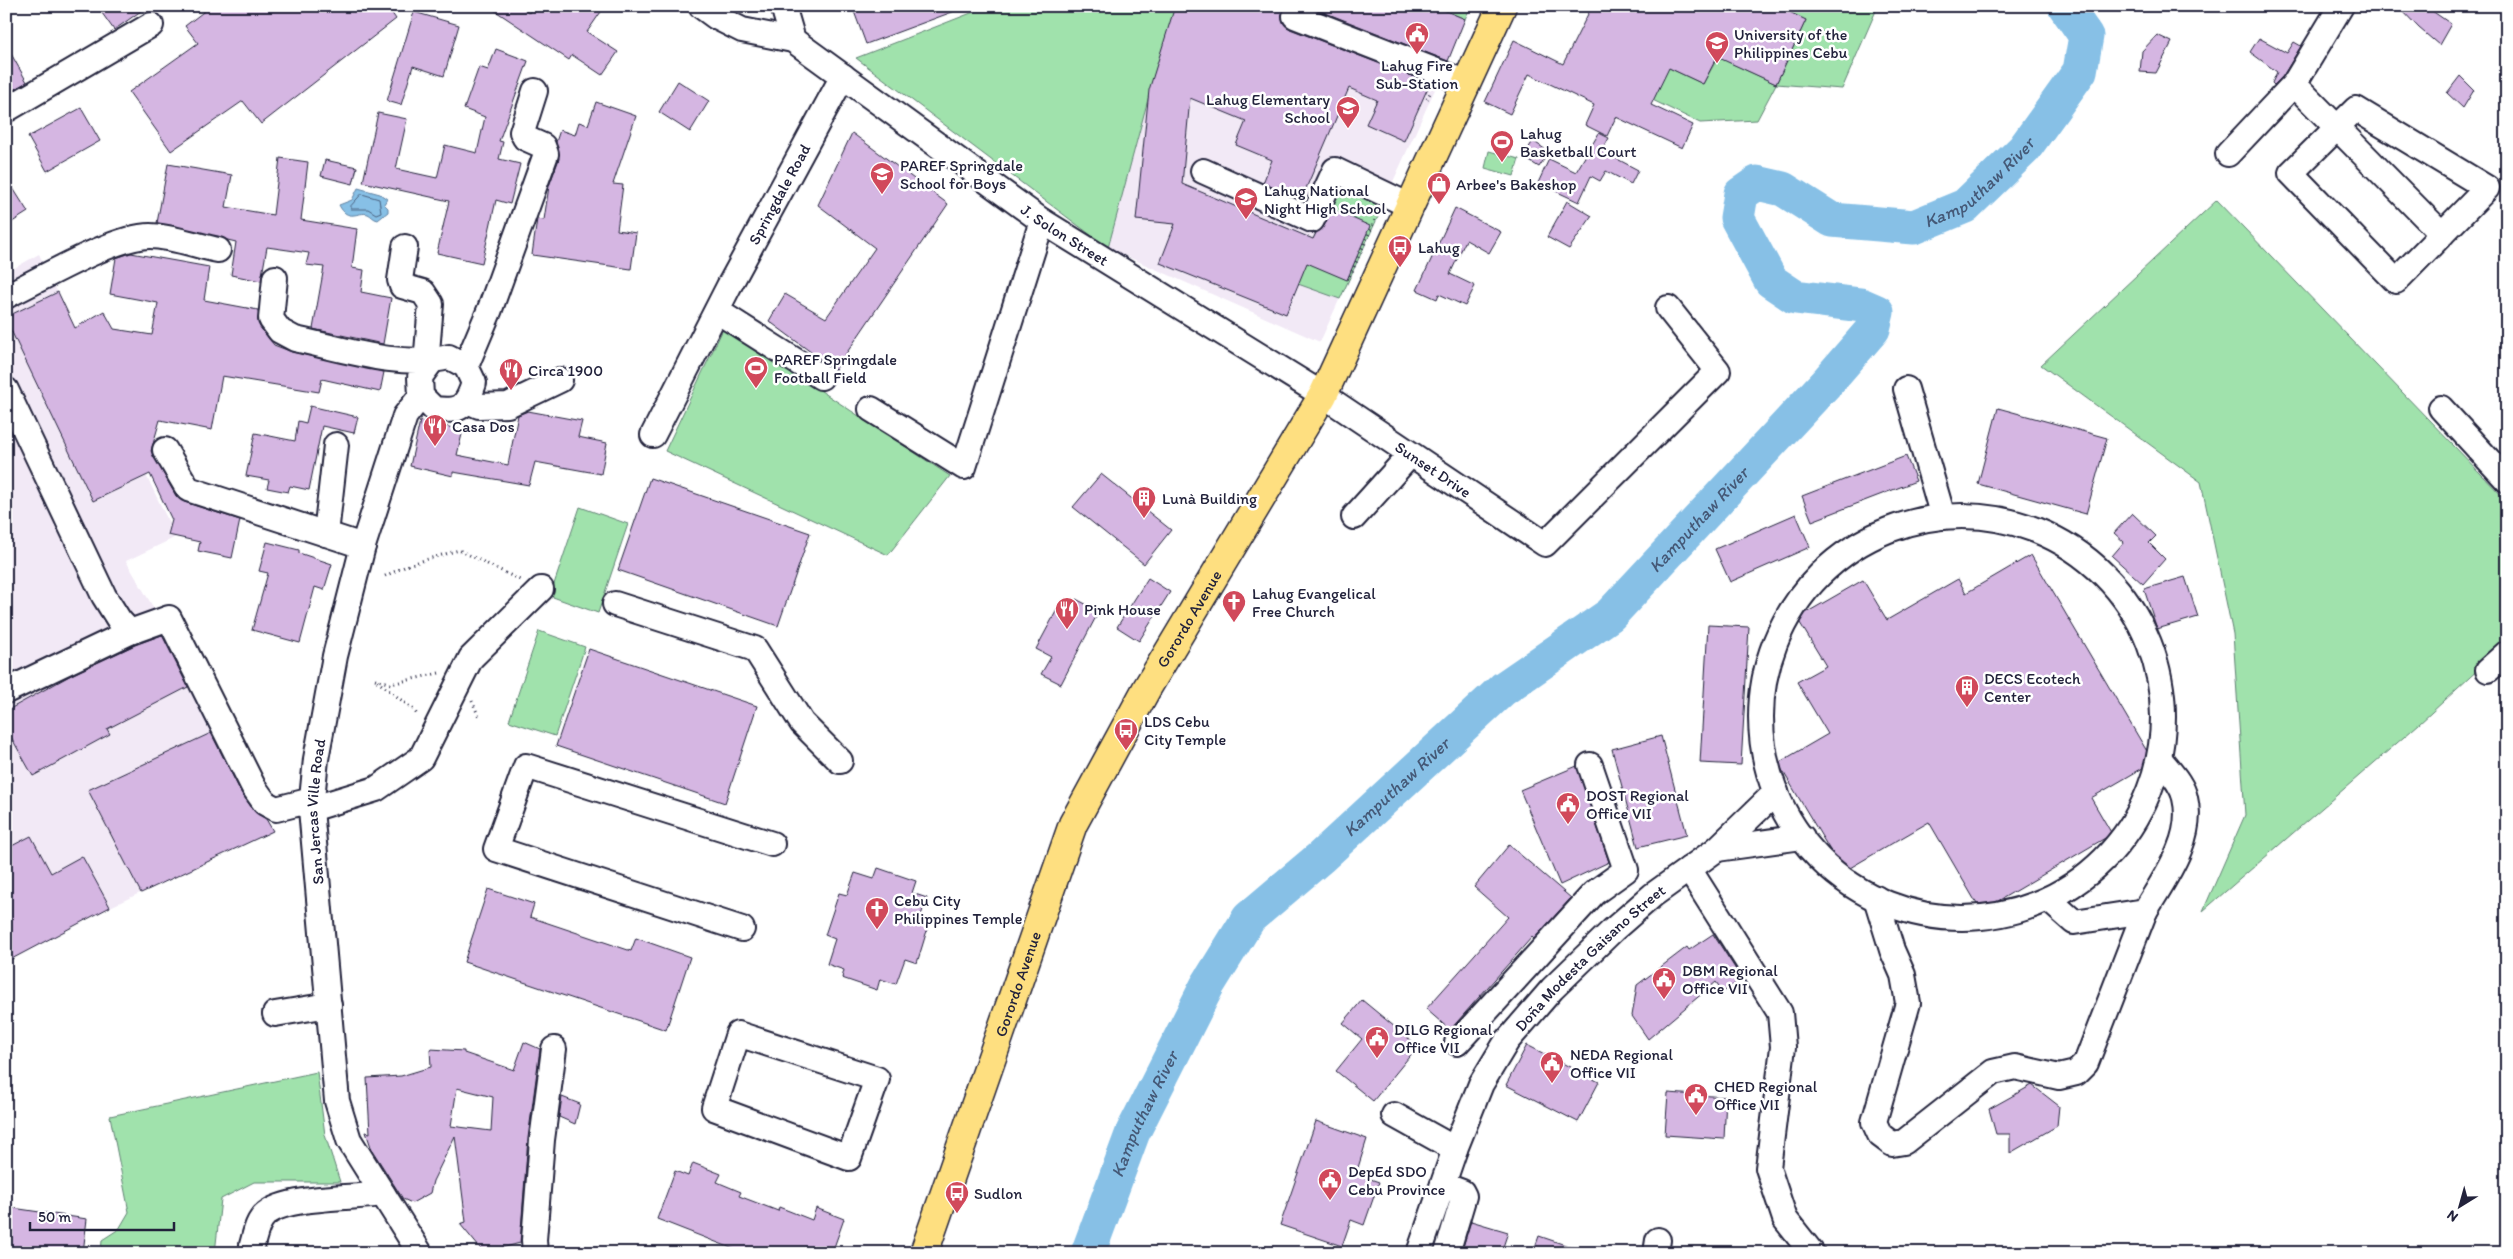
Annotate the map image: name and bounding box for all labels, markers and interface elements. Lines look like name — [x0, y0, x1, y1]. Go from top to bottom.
public building icon: Lahug Fire Sub-Station — [1404, 21, 1430, 55]
place label: University of the Philippines Cebu — [1734, 25, 1848, 62]
school or university icon: University of the Philippines Cebu — [1704, 30, 1730, 64]
place label: Lahug Fire Sub-Station — [1376, 56, 1458, 93]
place label: Lahug Elementary School — [1206, 90, 1330, 127]
school or university icon: Lahug Elementary School — [1335, 95, 1361, 129]
place label: Lahug Basketball Court — [1520, 124, 1636, 161]
sports icon: Lahug Basketball Court — [1489, 129, 1515, 163]
water label: Kamputhaw River — [1921, 132, 2040, 233]
street label: Springdale Road — [744, 140, 814, 248]
place label: PAREF Springdale School for Boys — [900, 156, 1023, 193]
school or university icon: PAREF Springdale School for Boys — [869, 161, 895, 195]
shop icon: Arbee's Bakeshop — [1426, 171, 1452, 205]
place label: Arbee's Bakeshop — [1456, 175, 1577, 194]
place label: Lahug National Night High School — [1264, 181, 1386, 218]
school or university icon: Lahug National Night High School — [1233, 186, 1259, 220]
street label: J. Solon Street — [1017, 200, 1112, 270]
bus stop icon: Lahug — [1387, 234, 1413, 268]
place label: Lahug — [1418, 238, 1461, 257]
place label: PAREF Springdale Football Field — [774, 350, 897, 387]
sports icon: PAREF Springdale Football Field — [743, 355, 769, 389]
restaurant icon: Circa 1900 — [498, 357, 524, 391]
place label: Circa 1900 — [528, 361, 603, 380]
restaurant icon: Casa Dos — [422, 413, 448, 447]
place label: Casa Dos — [452, 417, 515, 436]
street label: Sunset Drive — [1392, 437, 1475, 502]
water label: Kamputhaw River — [1644, 461, 1755, 577]
building icon: Lunà Building — [1131, 485, 1157, 519]
place label: Lunà Building — [1162, 489, 1258, 508]
street label: Gorordo Avenue — [1153, 566, 1226, 671]
place label: Lahug Evangelical Free Church — [1252, 584, 1376, 621]
church icon: Lahug Evangelical Free Church — [1221, 589, 1247, 623]
restaurant icon: Pink House — [1054, 596, 1080, 630]
place label: Pink House — [1084, 600, 1161, 619]
place label: DECS Ecotech Center — [1984, 669, 2081, 706]
building icon: DECS Ecotech Center — [1954, 674, 1980, 708]
place label: LDS Cebu City Temple — [1144, 712, 1227, 749]
bus stop icon: LDS Cebu City Temple — [1113, 717, 1139, 751]
water label: Kamputhaw River — [1339, 732, 1456, 842]
street label: San Jercas Ville Road — [302, 737, 330, 885]
place label: DOST Regional Office VII — [1586, 786, 1689, 823]
public building icon: DOST Regional Office VII — [1555, 791, 1581, 825]
street label: Doña Modesta Gaisano Street — [1511, 880, 1669, 1035]
place label: Cebu City Philippines Temple — [894, 891, 1023, 928]
church icon: Cebu City Philippines Temple — [864, 896, 890, 930]
street label: Gorordo Avenue — [991, 928, 1045, 1039]
place label: DBM Regional Office VII — [1682, 961, 1778, 998]
public building icon: DBM Regional Office VII — [1651, 966, 1677, 1000]
place label: DILG Regional Office VII — [1394, 1020, 1493, 1057]
public building icon: DILG Regional Office VII — [1364, 1025, 1390, 1059]
place label: NEDA Regional Office VII — [1570, 1045, 1673, 1082]
water label: Kamputhaw River — [1106, 1046, 1184, 1180]
public building icon: NEDA Regional Office VII — [1539, 1050, 1565, 1084]
place label: CHED Regional Office VII — [1714, 1077, 1818, 1114]
public building icon: CHED Regional Office VII — [1683, 1082, 1709, 1116]
place label: DepEd SDO Cebu Province — [1348, 1162, 1445, 1199]
public building icon: DepEd SDO Cebu Province — [1317, 1167, 1343, 1201]
bus stop icon: Sudlon — [944, 1180, 970, 1214]
north arrow — [2436, 1182, 2486, 1232]
place label: Sudlon — [974, 1184, 1022, 1203]
scale bar — [30, 1199, 174, 1231]
text: N — [2444, 1206, 2461, 1226]
text: 50 m — [38, 1208, 71, 1226]

